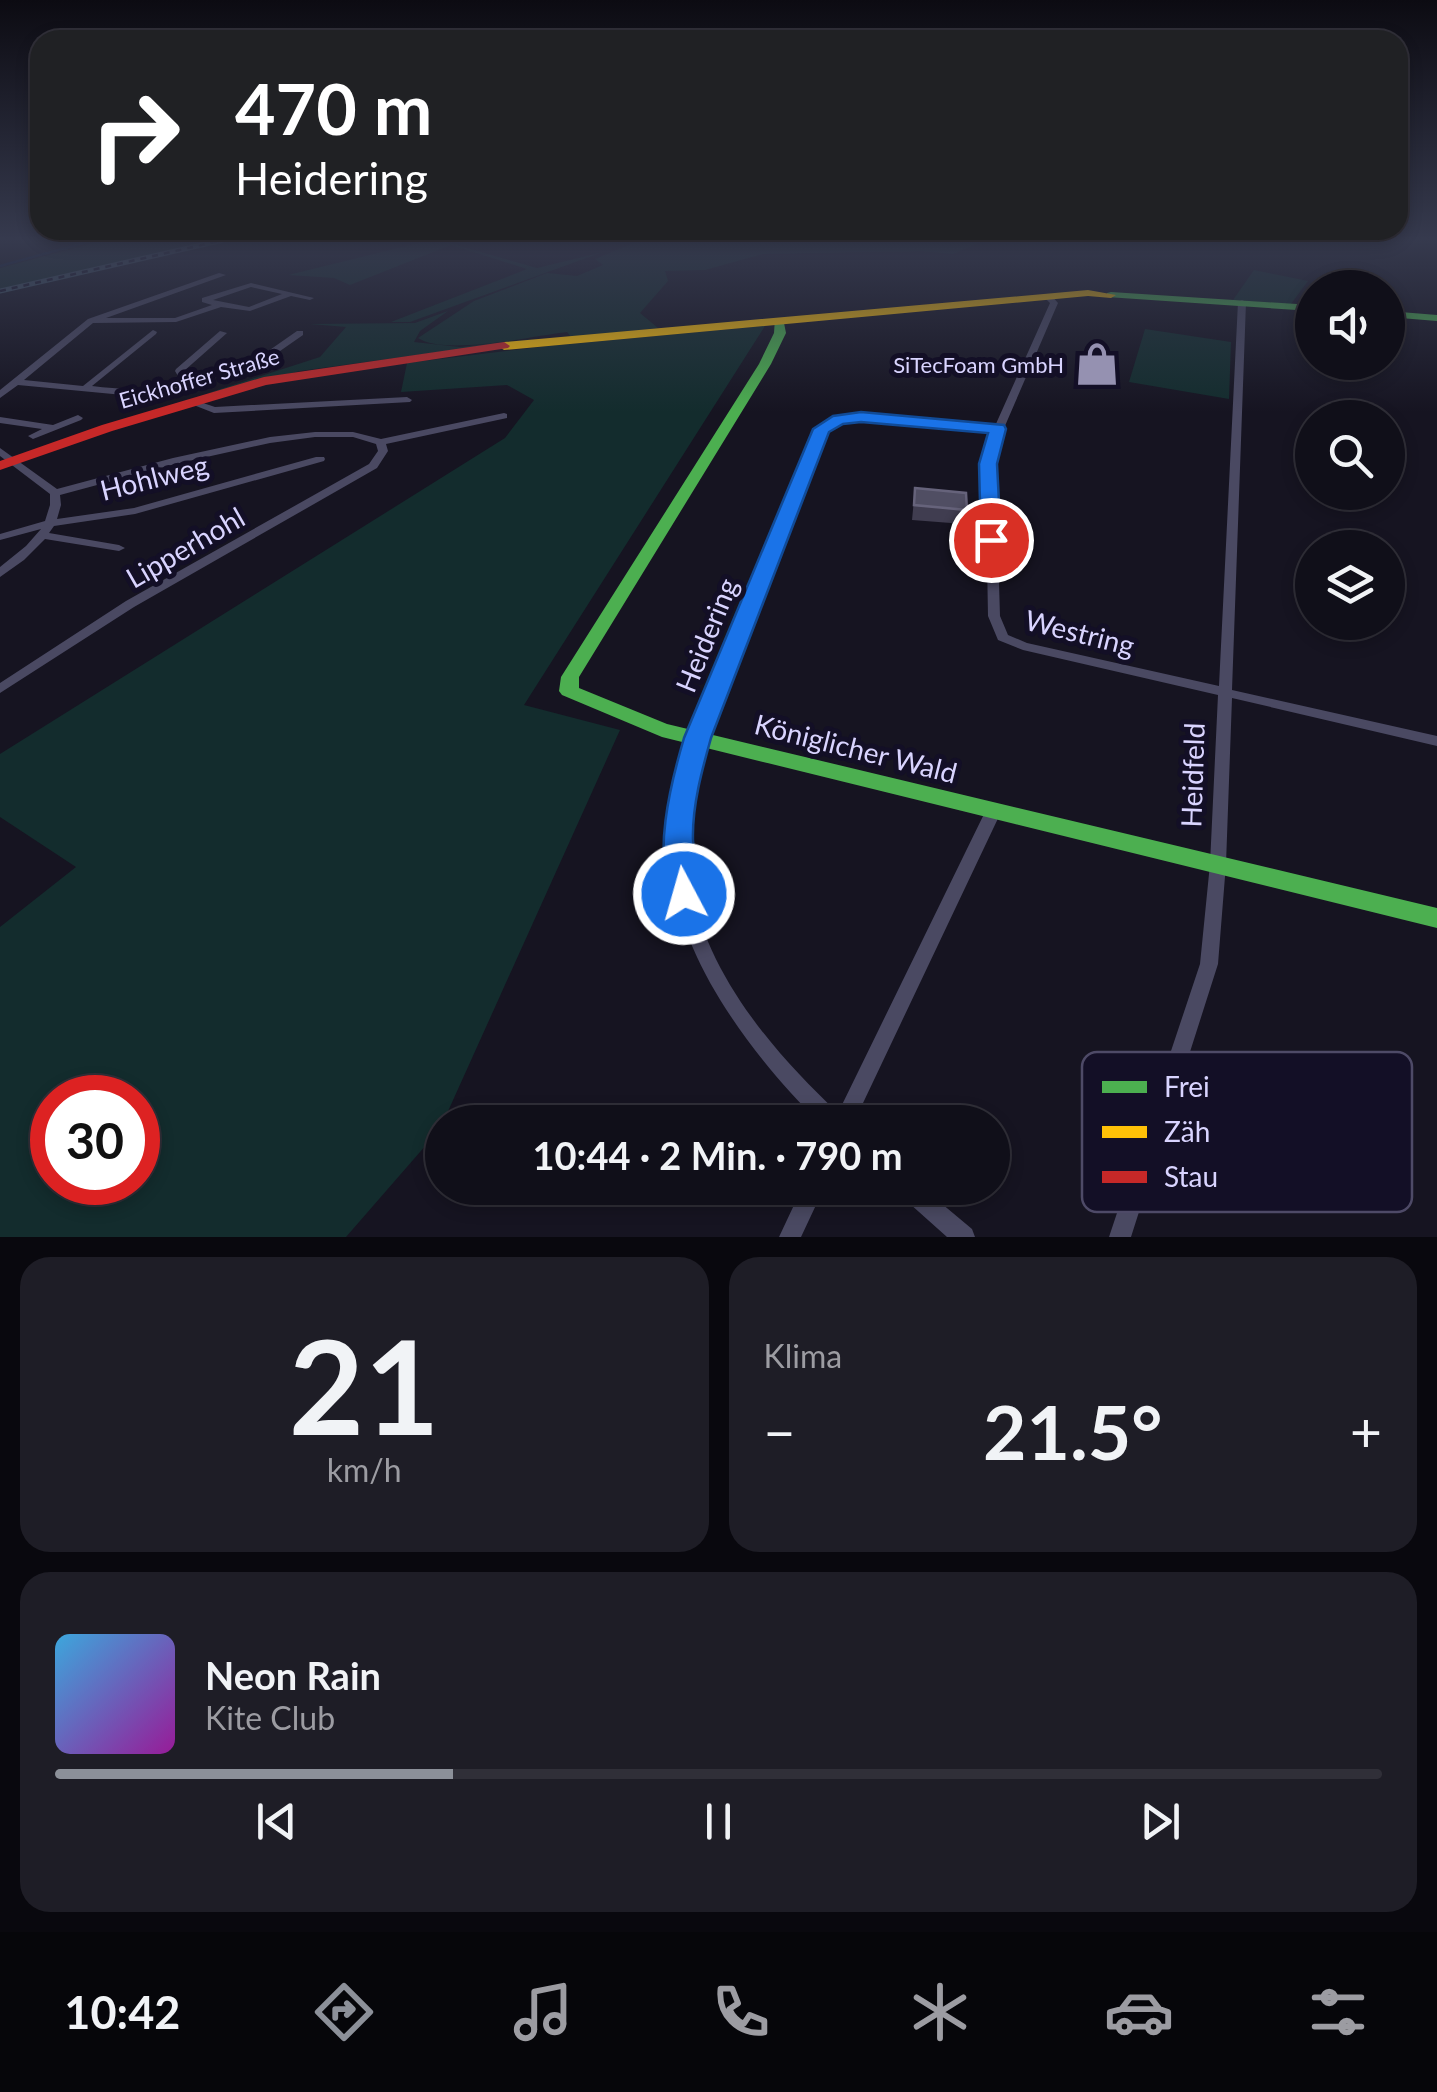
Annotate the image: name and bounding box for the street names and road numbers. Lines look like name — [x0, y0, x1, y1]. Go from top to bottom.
street label: Eickhoffer Straße — [116, 342, 282, 414]
street label: Hohlweg — [96, 447, 212, 507]
street label: Lipperhohl — [120, 499, 250, 595]
street label: Heidering — [668, 573, 744, 697]
street label: Westring — [1022, 602, 1138, 662]
street label: Königlicher Wald — [751, 706, 961, 790]
street label: Heidfeld — [1173, 722, 1211, 828]

